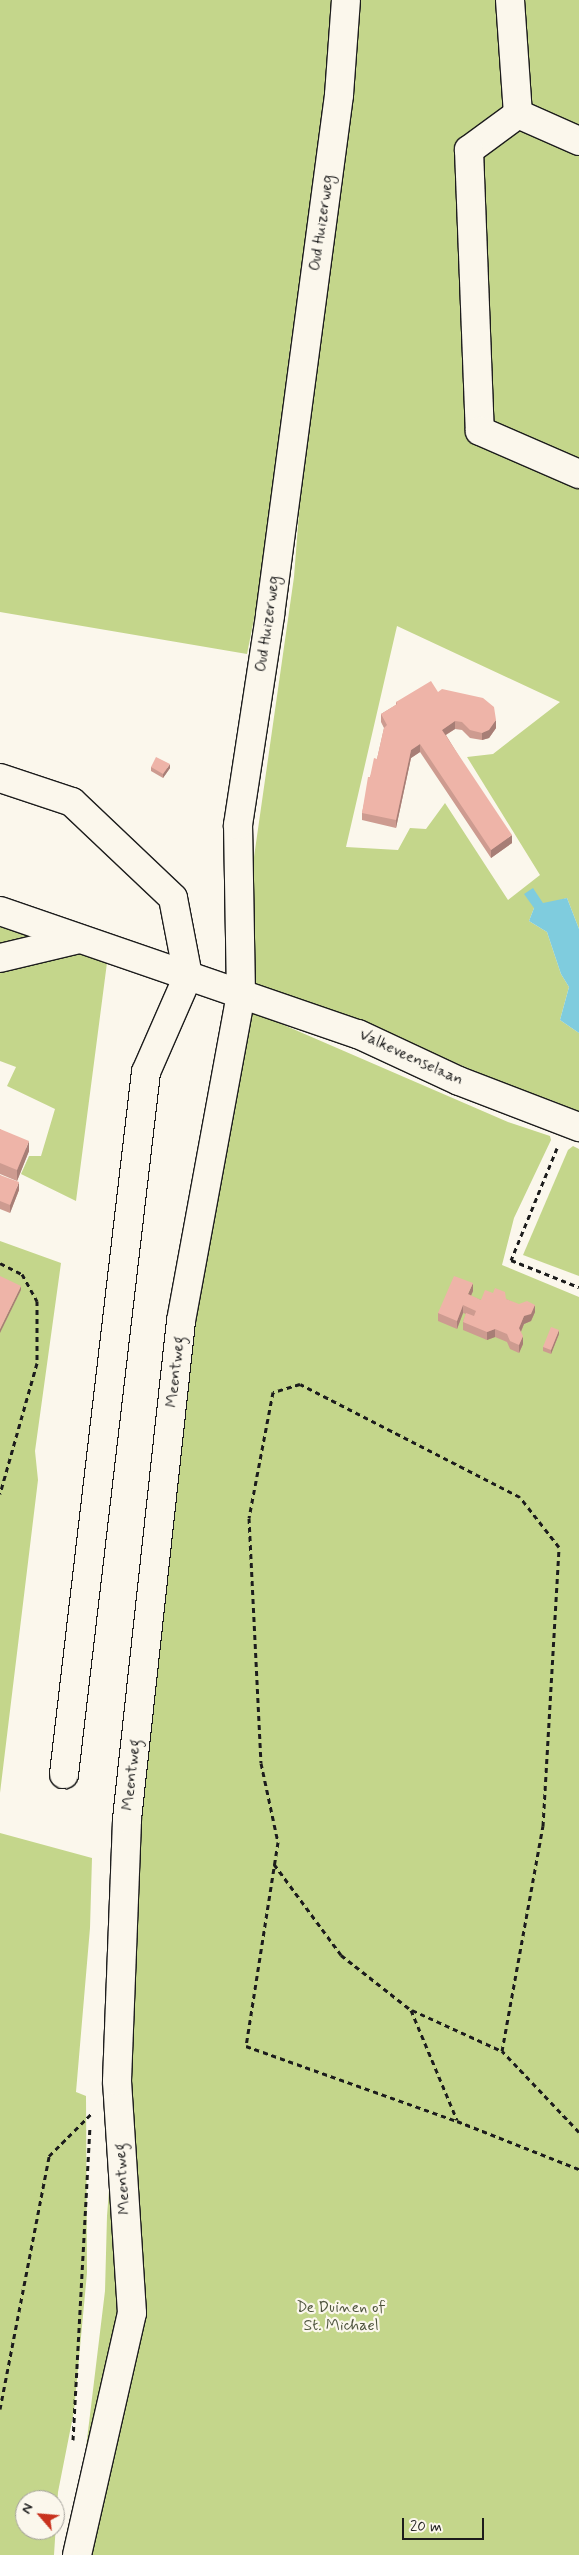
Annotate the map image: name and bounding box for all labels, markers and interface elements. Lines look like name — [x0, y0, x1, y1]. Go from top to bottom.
street label: Oud Huizerweg — [306, 173, 338, 273]
street label: Oud Huizerweg — [252, 574, 284, 674]
street label: Valkeveenselaan — [356, 1026, 466, 1090]
street label: Meentweg — [163, 1335, 189, 1409]
street label: Meentweg — [119, 1738, 145, 1812]
street label: Meentweg — [111, 2143, 135, 2215]
park label: De Duinen of St. Michael — [295, 2298, 387, 2336]
north arrow — [15, 2490, 65, 2540]
text: N — [17, 2500, 38, 2517]
scale bar — [404, 2508, 486, 2540]
text: 20 m — [410, 2517, 442, 2537]

